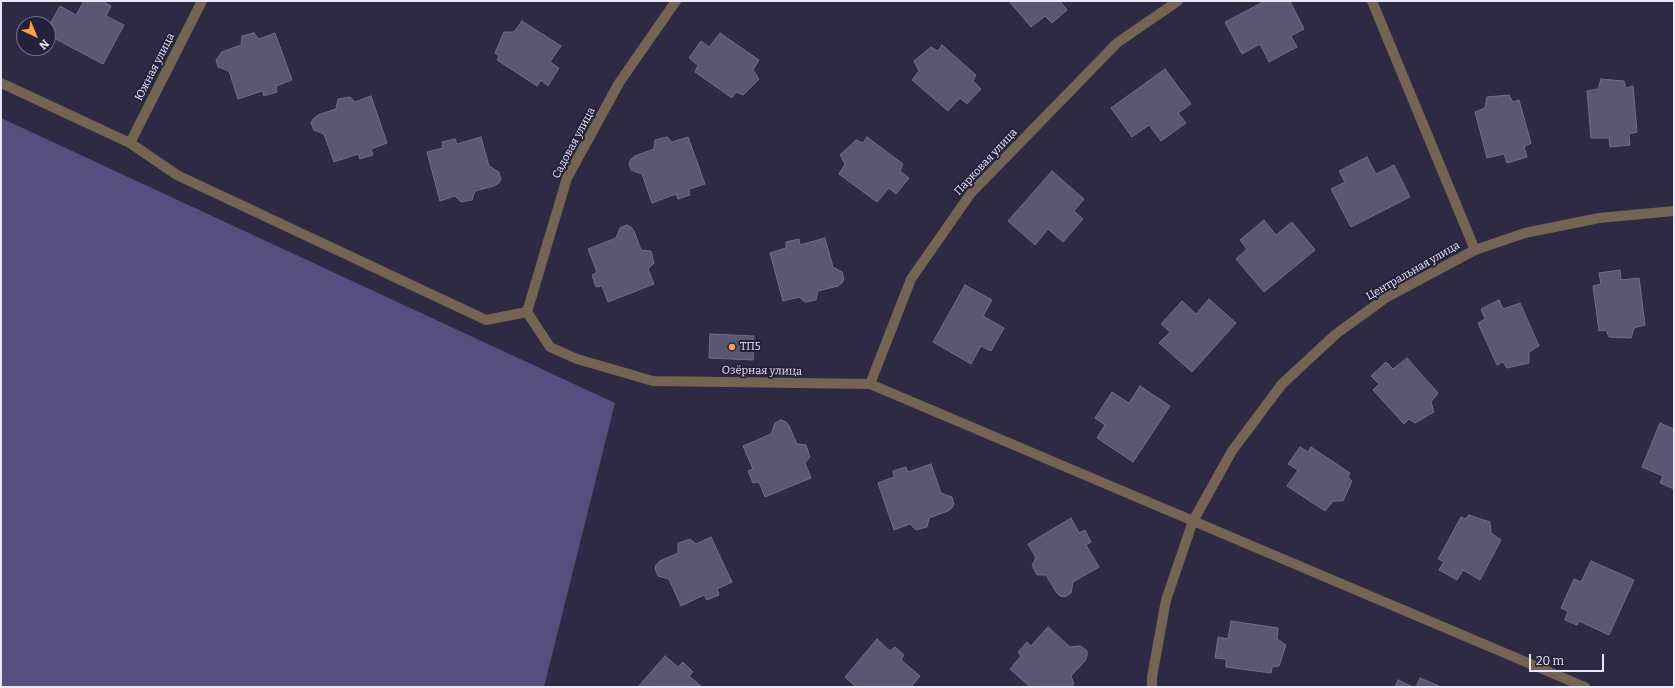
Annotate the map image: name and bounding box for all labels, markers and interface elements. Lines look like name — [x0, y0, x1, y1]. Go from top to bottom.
north arrow — [16, 16, 56, 56]
street label: Южная улица — [132, 31, 178, 103]
text: N — [36, 37, 52, 52]
street label: Садовая улица — [550, 105, 598, 181]
street label: Парковая улица — [952, 126, 1020, 198]
street label: Центральная улица — [1364, 239, 1462, 303]
place label: ТП5 — [740, 340, 761, 354]
marker: ТП5 — [727, 342, 737, 352]
street label: Озёрная улица — [722, 364, 802, 378]
scale bar — [1531, 646, 1606, 672]
text: 20 m — [1536, 654, 1564, 668]

